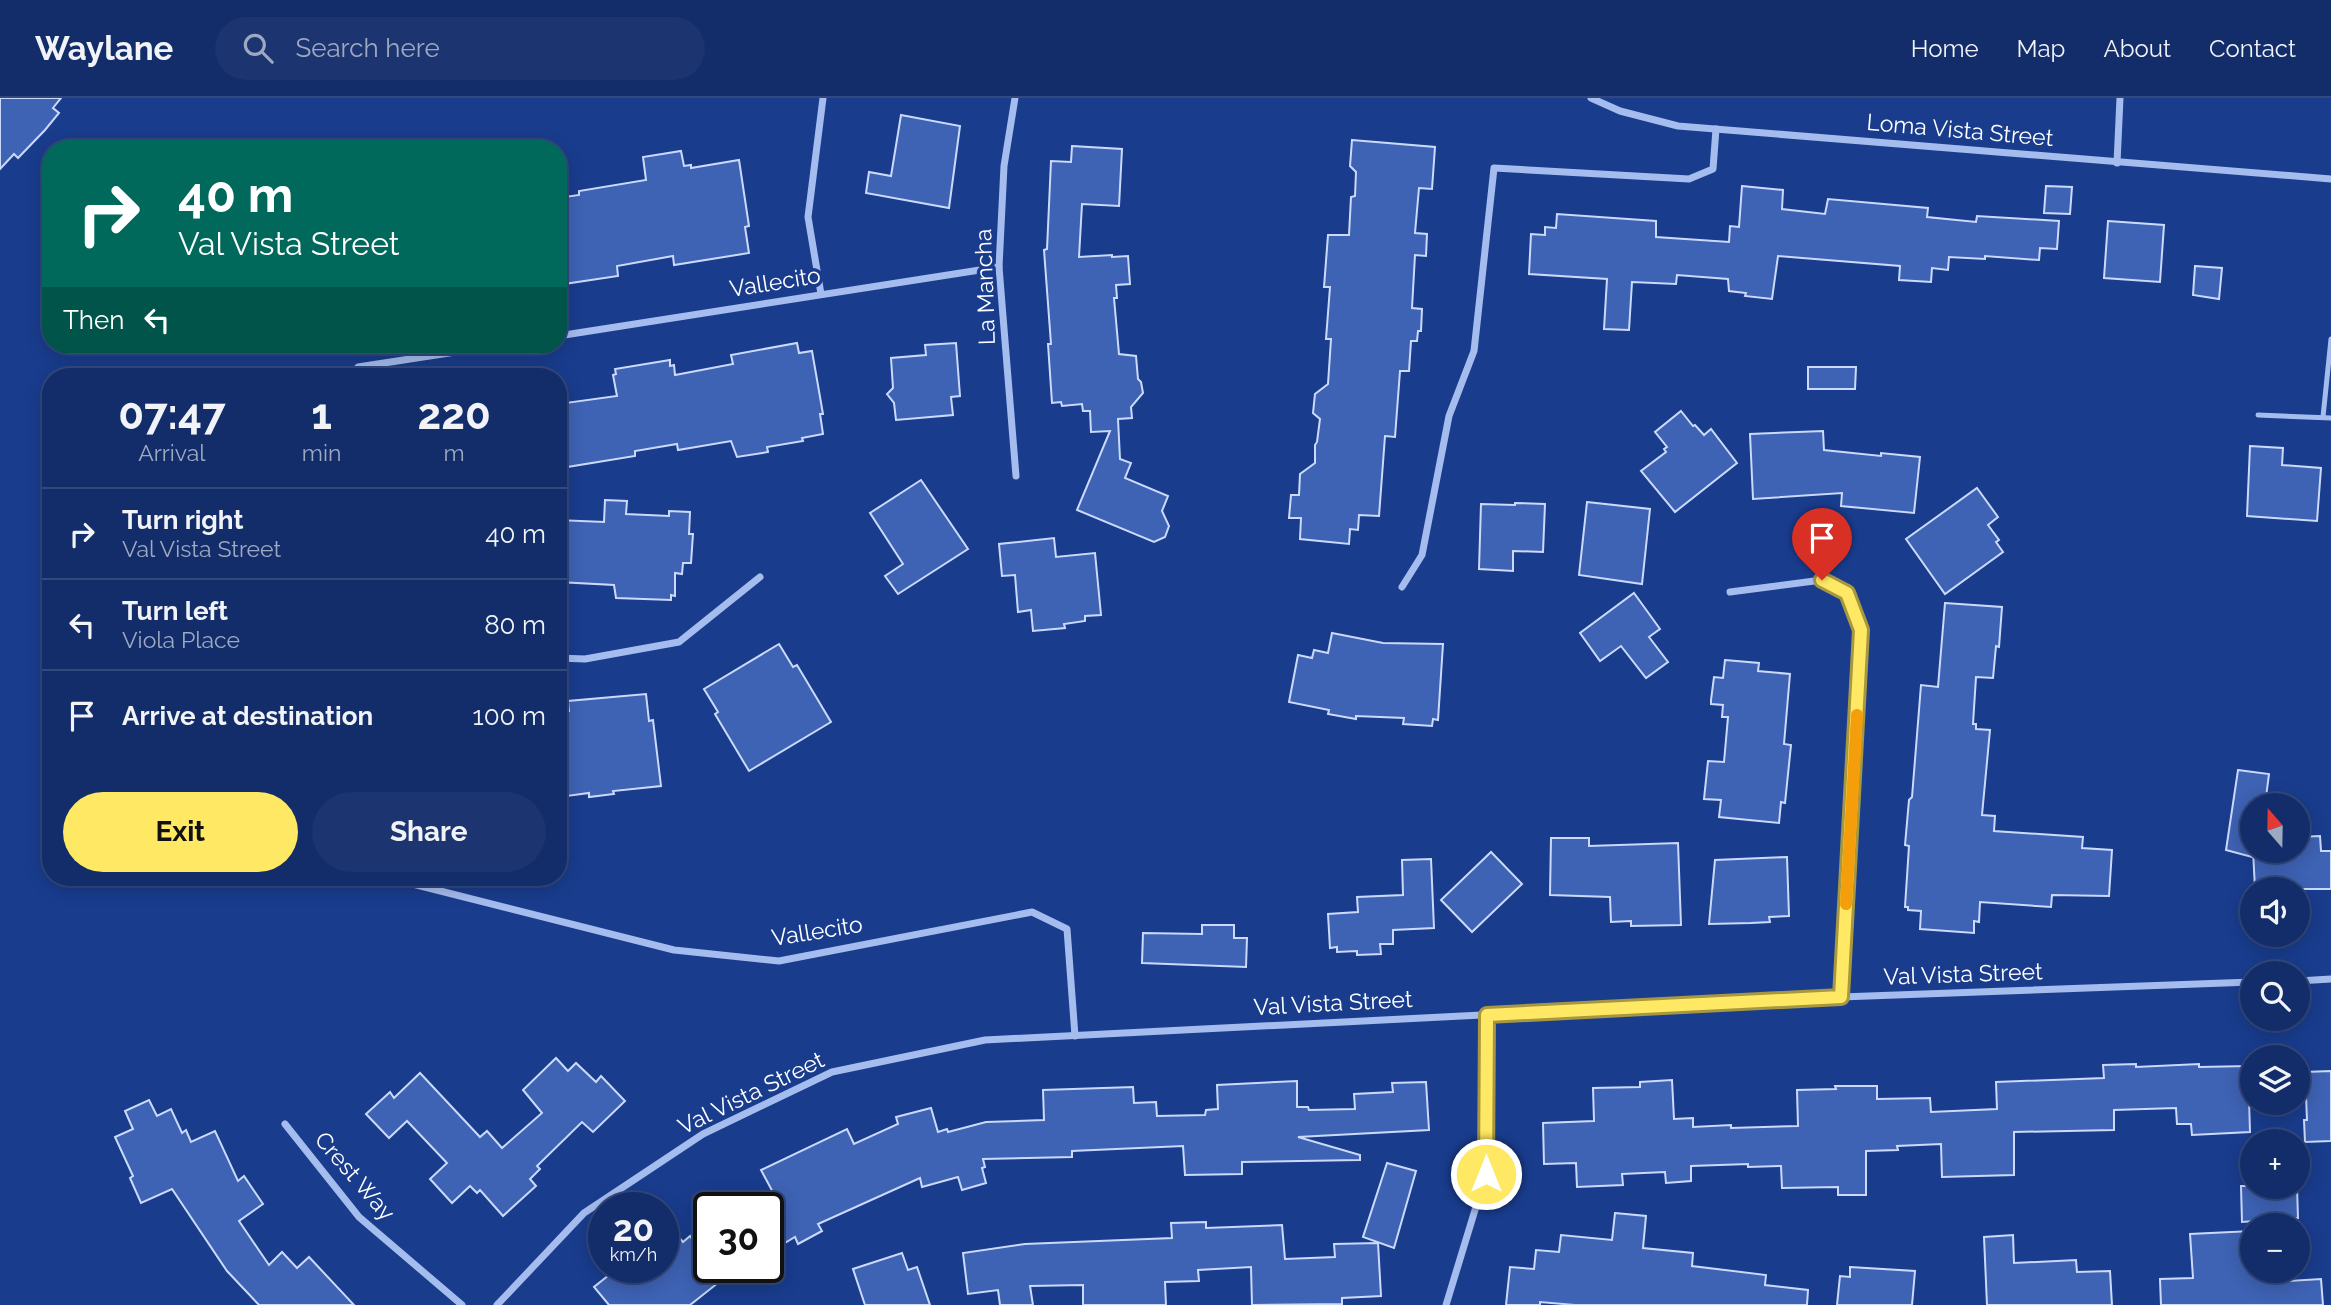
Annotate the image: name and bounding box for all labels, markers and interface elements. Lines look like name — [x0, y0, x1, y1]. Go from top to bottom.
search box — [215, 17, 705, 80]
text: Waylane — [35, 29, 173, 68]
icon: search — [239, 29, 277, 67]
text: Search here — [295, 33, 440, 63]
text: Home — [1911, 34, 1979, 63]
text: Map — [2017, 34, 2065, 63]
text: About — [2103, 34, 2171, 63]
text: Contact — [2209, 34, 2296, 63]
street label: Loma Vista Street — [1866, 108, 2055, 151]
text: 40 m — [178, 166, 293, 223]
icon: right — [63, 168, 154, 259]
text: Val Vista Street — [178, 225, 400, 262]
street label: La Mancha — [969, 228, 1000, 346]
street label: Vallecito — [727, 261, 822, 302]
icon: left — [138, 301, 176, 339]
text: Then — [63, 305, 124, 335]
text: 07:47 — [118, 390, 226, 439]
text: 1 — [311, 390, 332, 439]
text: 220 — [418, 390, 491, 439]
text: Arrival — [138, 439, 206, 466]
text: min — [302, 439, 341, 466]
text: m — [444, 439, 465, 466]
text: Turn right — [122, 505, 243, 535]
pin — [1792, 508, 1852, 580]
icon: right — [63, 515, 101, 553]
text: 40 m — [485, 519, 546, 549]
icon: arrive — [1803, 519, 1841, 557]
text: Val Vista Street — [122, 535, 281, 562]
text: Turn left — [122, 596, 228, 626]
icon: left — [63, 606, 101, 644]
text: 80 m — [484, 610, 546, 640]
text: Viola Place — [122, 626, 240, 653]
icon: arrive — [63, 697, 101, 735]
text: Arrive at destination — [122, 701, 373, 731]
text: 100 m — [473, 701, 546, 731]
button: Exit — [63, 792, 298, 872]
button: Share — [312, 792, 546, 872]
north arrow — [2240, 793, 2310, 863]
map controls — [2240, 793, 2310, 1283]
button: sound — [2240, 877, 2310, 947]
street label: Vallecito — [769, 910, 864, 951]
street label: Val Vista Street — [1883, 957, 2043, 990]
button: search — [2240, 961, 2310, 1031]
street label: Val Vista Street — [1253, 985, 1413, 1020]
street label: Val Vista Street — [673, 1045, 829, 1140]
button: layers — [2240, 1045, 2310, 1115]
street label: Crest Way — [310, 1126, 401, 1225]
button: + — [2240, 1129, 2310, 1199]
position arrow — [1449, 1137, 1523, 1211]
speed limit sign: 30 — [693, 1192, 784, 1283]
text: 20 — [613, 1208, 654, 1249]
button: − — [2240, 1213, 2310, 1283]
text: km/h — [610, 1244, 657, 1265]

